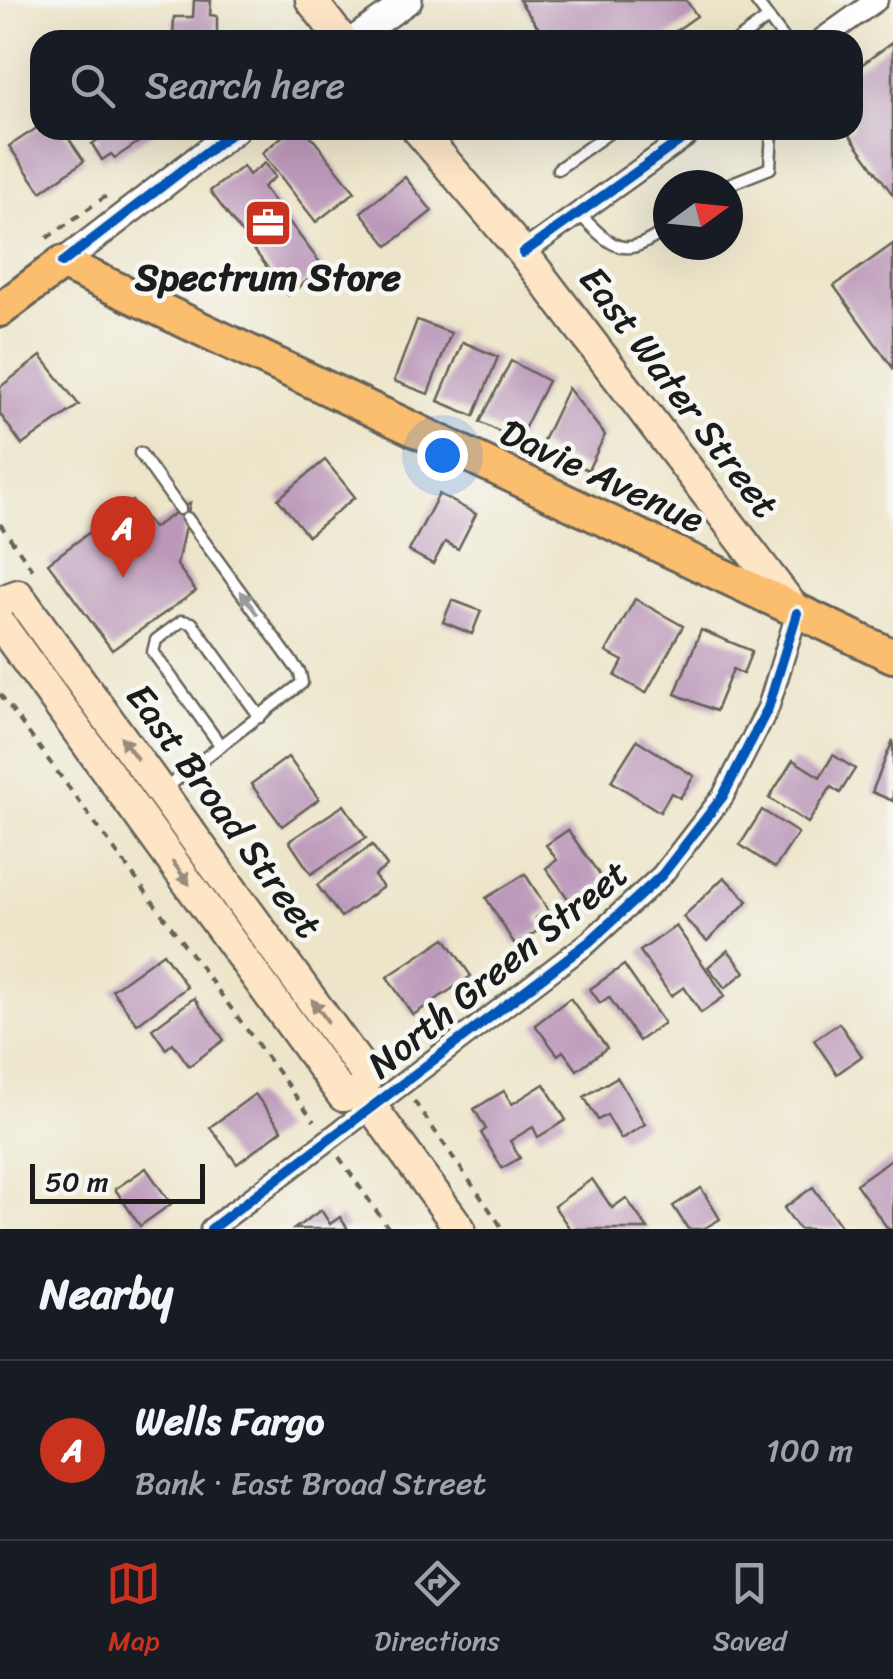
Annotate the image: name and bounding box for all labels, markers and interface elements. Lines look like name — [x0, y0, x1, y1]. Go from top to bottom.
search box — [30, 30, 863, 140]
text: Search here — [145, 52, 345, 119]
icon: search — [65, 58, 120, 113]
north arrow — [653, 170, 743, 260]
office icon: Spectrum Store — [242, 197, 294, 249]
place label: Spectrum Store — [134, 244, 401, 311]
street label: East Water Street — [561, 251, 797, 533]
street label: Davie Avenue — [488, 399, 716, 553]
your location — [417, 430, 468, 481]
pin: A — [90, 496, 156, 578]
one-way arrow — [239, 590, 259, 616]
street label: East Broad Street — [108, 668, 340, 954]
one-way arrow — [119, 735, 139, 761]
street label: North Green Street — [352, 842, 644, 1096]
one-way arrow — [170, 860, 190, 886]
one-way arrow — [310, 998, 330, 1024]
text: 50 m — [45, 1157, 109, 1206]
scale bar — [30, 1159, 205, 1204]
text: Nearby — [40, 1257, 173, 1331]
text: Wells Fargo — [135, 1388, 324, 1455]
text: A — [62, 1422, 83, 1479]
text: 100 m — [766, 1422, 853, 1479]
text: Bank · East Broad Street — [135, 1455, 486, 1512]
tab: Map — [106, 1556, 161, 1665]
tab: Directions — [374, 1556, 500, 1665]
tab: Saved — [713, 1556, 787, 1665]

